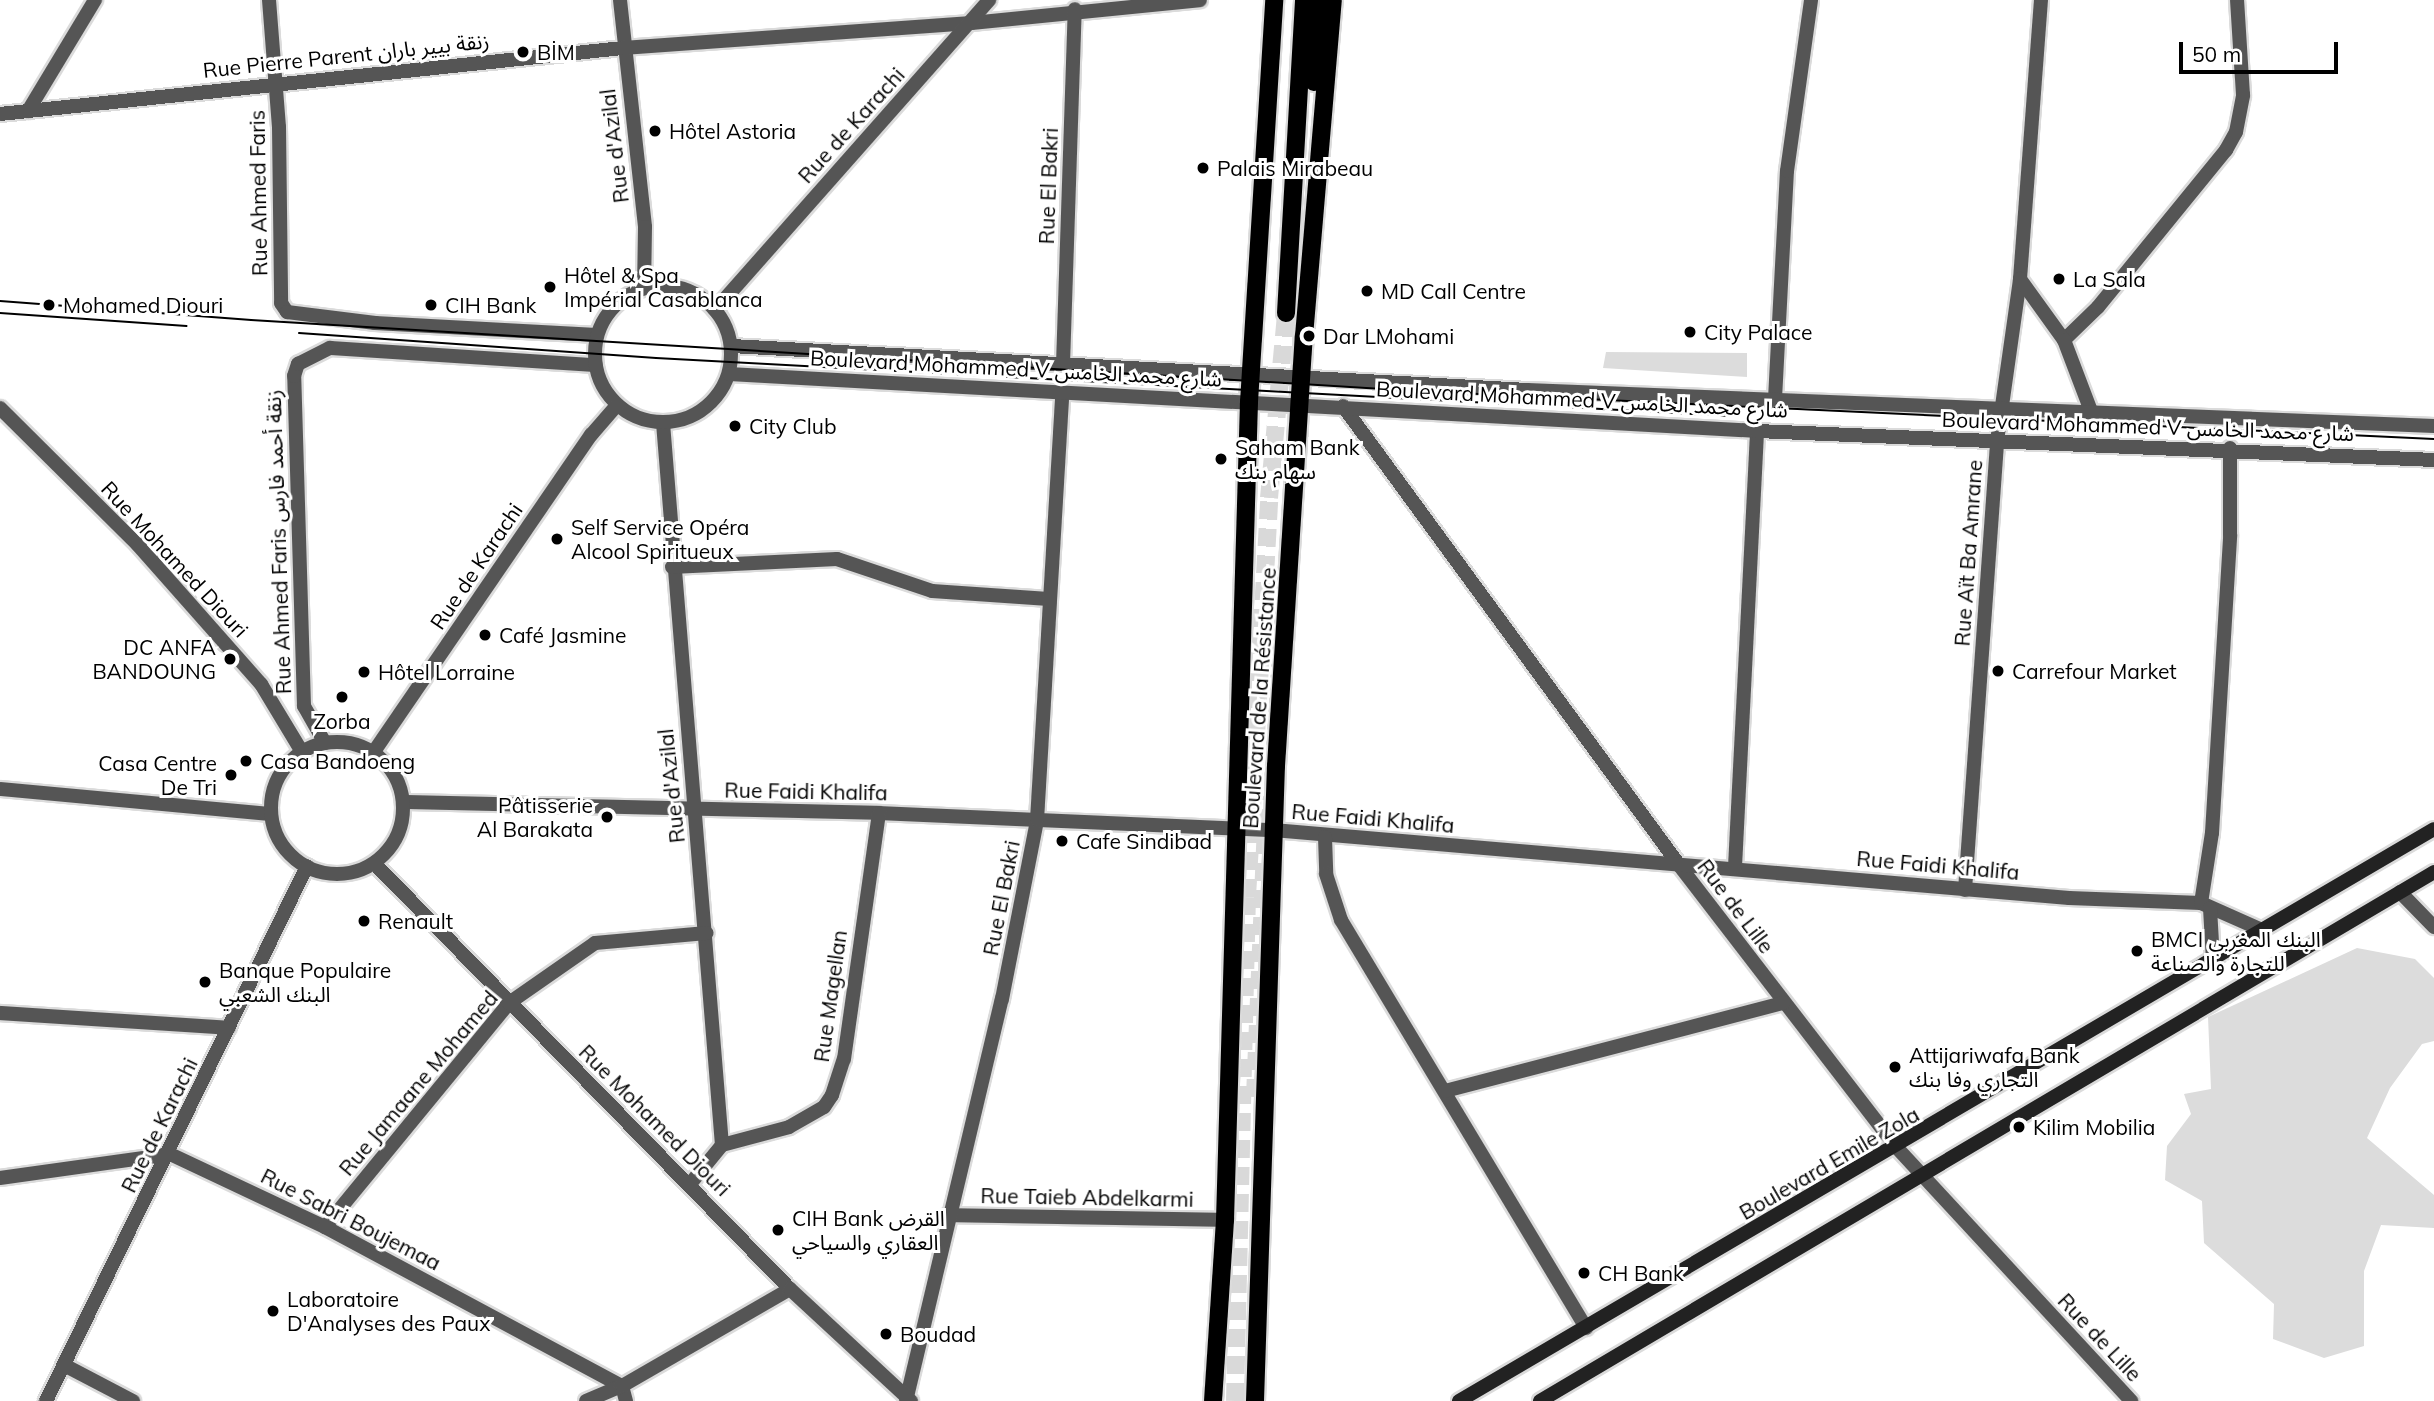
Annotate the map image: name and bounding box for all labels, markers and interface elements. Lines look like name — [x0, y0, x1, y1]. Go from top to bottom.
street label: Rue Pierre Parent زنقة بيير باران — [202, 27, 490, 83]
scale bar — [2182, 28, 2341, 72]
place label: BİM — [537, 39, 575, 65]
text: 50 m — [2192, 41, 2241, 67]
marker: BİM — [515, 44, 531, 60]
street label: Rue de Karachi — [793, 62, 909, 188]
street label: Rue d'Azilal — [595, 88, 633, 204]
street label: Rue Ahmed Faris — [244, 110, 272, 276]
place label: Hôtel Astoria — [669, 118, 796, 144]
marker: Hôtel Astoria — [647, 123, 663, 139]
street label: Rue El Bakri — [1033, 127, 1063, 245]
place label: Palais Mirabeau — [1217, 155, 1373, 181]
marker: Palais Mirabeau — [1195, 160, 1211, 176]
place label: Hôtel & Spa Impérial Casablanca — [564, 262, 763, 312]
place label: La Sala — [2073, 266, 2146, 292]
marker: La Sala — [2051, 271, 2067, 287]
place label: MD Call Centre — [1381, 278, 1526, 304]
marker: Hôtel & Spa Impérial Casablanca — [542, 279, 558, 295]
marker: MD Call Centre — [1359, 283, 1375, 299]
place label: Mohamed Diouri — [63, 292, 223, 318]
place label: CIH Bank — [445, 292, 536, 318]
marker: Mohamed Diouri — [41, 297, 57, 313]
marker: CIH Bank — [423, 297, 439, 313]
place label: City Palace — [1704, 319, 1812, 345]
place label: Dar LMohami — [1323, 323, 1454, 349]
marker: City Palace — [1682, 324, 1698, 340]
marker: Dar LMohami — [1301, 328, 1317, 344]
street label: Boulevard Mohammed V شارع محمد الخامس — [809, 345, 1223, 391]
street label: Boulevard Mohammed V شارع محمد الخامس — [1375, 376, 1789, 422]
street label: Rue Ahmed Faris زنقة أحمد فارس — [260, 389, 296, 695]
street label: Boulevard Mohammed V شارع محمد الخامس — [1941, 406, 2355, 446]
place label: City Club — [749, 413, 837, 439]
marker: City Club — [727, 418, 743, 434]
place label: Saham Bank سهام بنك — [1235, 434, 1360, 484]
marker: Saham Bank سهام بنك — [1213, 451, 1229, 467]
street label: Rue Aït Ba Amrane — [1949, 459, 1987, 647]
street label: Rue Mohamed Diouri — [96, 476, 254, 642]
street label: Rue de Karachi — [425, 498, 527, 634]
place label: Self Service Opéra Alcool Spiritueux — [571, 514, 749, 564]
marker: Self Service Opéra Alcool Spiritueux — [549, 531, 565, 547]
street label: Boulevard de la Résistance — [1237, 567, 1281, 829]
place label: Café Jasmine — [499, 622, 626, 648]
marker: Café Jasmine — [477, 627, 493, 643]
place label: DC ANFA BANDOUNG — [92, 634, 216, 684]
marker: DC ANFA BANDOUNG — [222, 651, 238, 667]
place label: Carrefour Market — [2012, 658, 2177, 684]
place label: Hôtel Lorraine — [378, 659, 515, 685]
marker: Carrefour Market — [1990, 663, 2006, 679]
marker: Hôtel Lorraine — [356, 664, 372, 680]
marker: Zorba — [334, 689, 350, 705]
place label: Zorba — [313, 708, 371, 734]
street label: Rue d'Azilal — [652, 728, 690, 844]
place label: Casa Bandoeng — [260, 748, 415, 774]
place label: Casa Centre De Tri — [98, 750, 217, 800]
marker: Casa Bandoeng — [238, 753, 254, 769]
marker: Casa Centre De Tri — [223, 767, 239, 783]
street label: Rue Faidi Khalifa — [724, 777, 888, 805]
place label: Pâtisserie Al Barakata — [477, 792, 593, 842]
street label: Rue Faidi Khalifa — [1291, 798, 1455, 838]
marker: Pâtisserie Al Barakata — [599, 809, 615, 825]
place label: Cafe Sindibad — [1076, 828, 1212, 854]
marker: Cafe Sindibad — [1054, 833, 1070, 849]
street label: Rue El Bakri — [977, 838, 1025, 958]
street label: Rue Faidi Khalifa — [1856, 845, 2020, 885]
street label: Rue de Lille — [1693, 854, 1779, 958]
place label: Renault — [378, 908, 453, 934]
marker: Renault — [356, 913, 372, 929]
place label: BMCI البنك المغربي للتجارة والصناعة — [2151, 926, 2321, 976]
street label: Rue Magellan — [808, 928, 852, 1064]
marker: BMCI البنك المغربي للتجارة والصناعة — [2129, 943, 2145, 959]
place label: Banque Populaire البنك الشعبي — [219, 957, 391, 1007]
marker: Banque Populaire البنك الشعبي — [197, 974, 213, 990]
street label: Rue Jamaane Mohamed — [333, 986, 503, 1180]
street label: Rue Mohamed Diouri — [574, 1039, 736, 1201]
place label: Attijariwafa Bank التجاري وفا بنك — [1909, 1042, 2080, 1092]
street label: Rue de Karachi — [116, 1054, 202, 1196]
marker: Attijariwafa Bank التجاري وفا بنك — [1887, 1059, 1903, 1075]
street label: Boulevard Emile Zola — [1735, 1101, 1923, 1225]
place label: Kilim Mobilia — [2033, 1114, 2155, 1140]
marker: Kilim Mobilia — [2011, 1119, 2027, 1135]
street label: Rue Sabri Boujemaa — [257, 1163, 445, 1275]
street label: Rue Taieb Abdelkarmi — [980, 1183, 1194, 1211]
place label: CIH Bank القرض العقاري والسياحي — [792, 1205, 945, 1255]
marker: CIH Bank القرض العقاري والسياحي — [770, 1222, 786, 1238]
place label: CH Bank — [1598, 1260, 1684, 1286]
marker: CH Bank — [1576, 1265, 1592, 1281]
place label: Laboratoire D'Analyses des Paux — [287, 1286, 490, 1336]
street label: Rue de Lille — [2053, 1288, 2147, 1386]
marker: Laboratoire D'Analyses des Paux — [265, 1303, 281, 1319]
place label: Boudad — [900, 1321, 976, 1347]
marker: Boudad — [878, 1326, 894, 1342]

